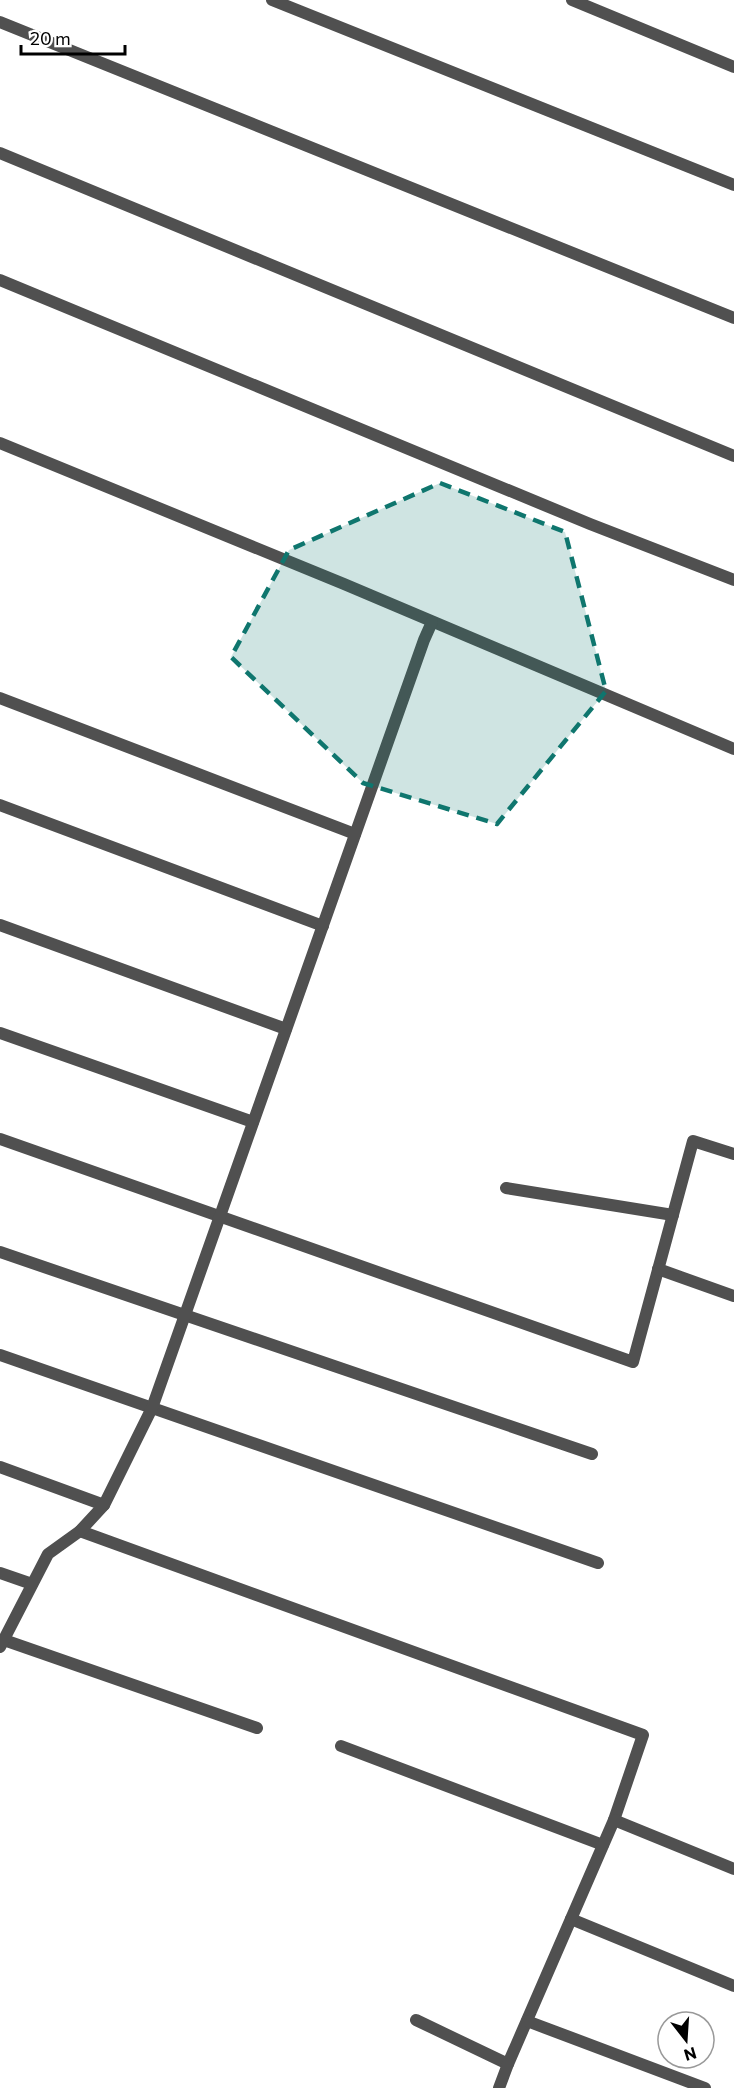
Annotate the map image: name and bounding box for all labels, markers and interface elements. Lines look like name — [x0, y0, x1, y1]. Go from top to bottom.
scale bar — [21, 18, 124, 56]
text: 20 m — [30, 27, 71, 49]
north arrow — [656, 2010, 716, 2070]
text: N — [682, 2044, 699, 2066]

